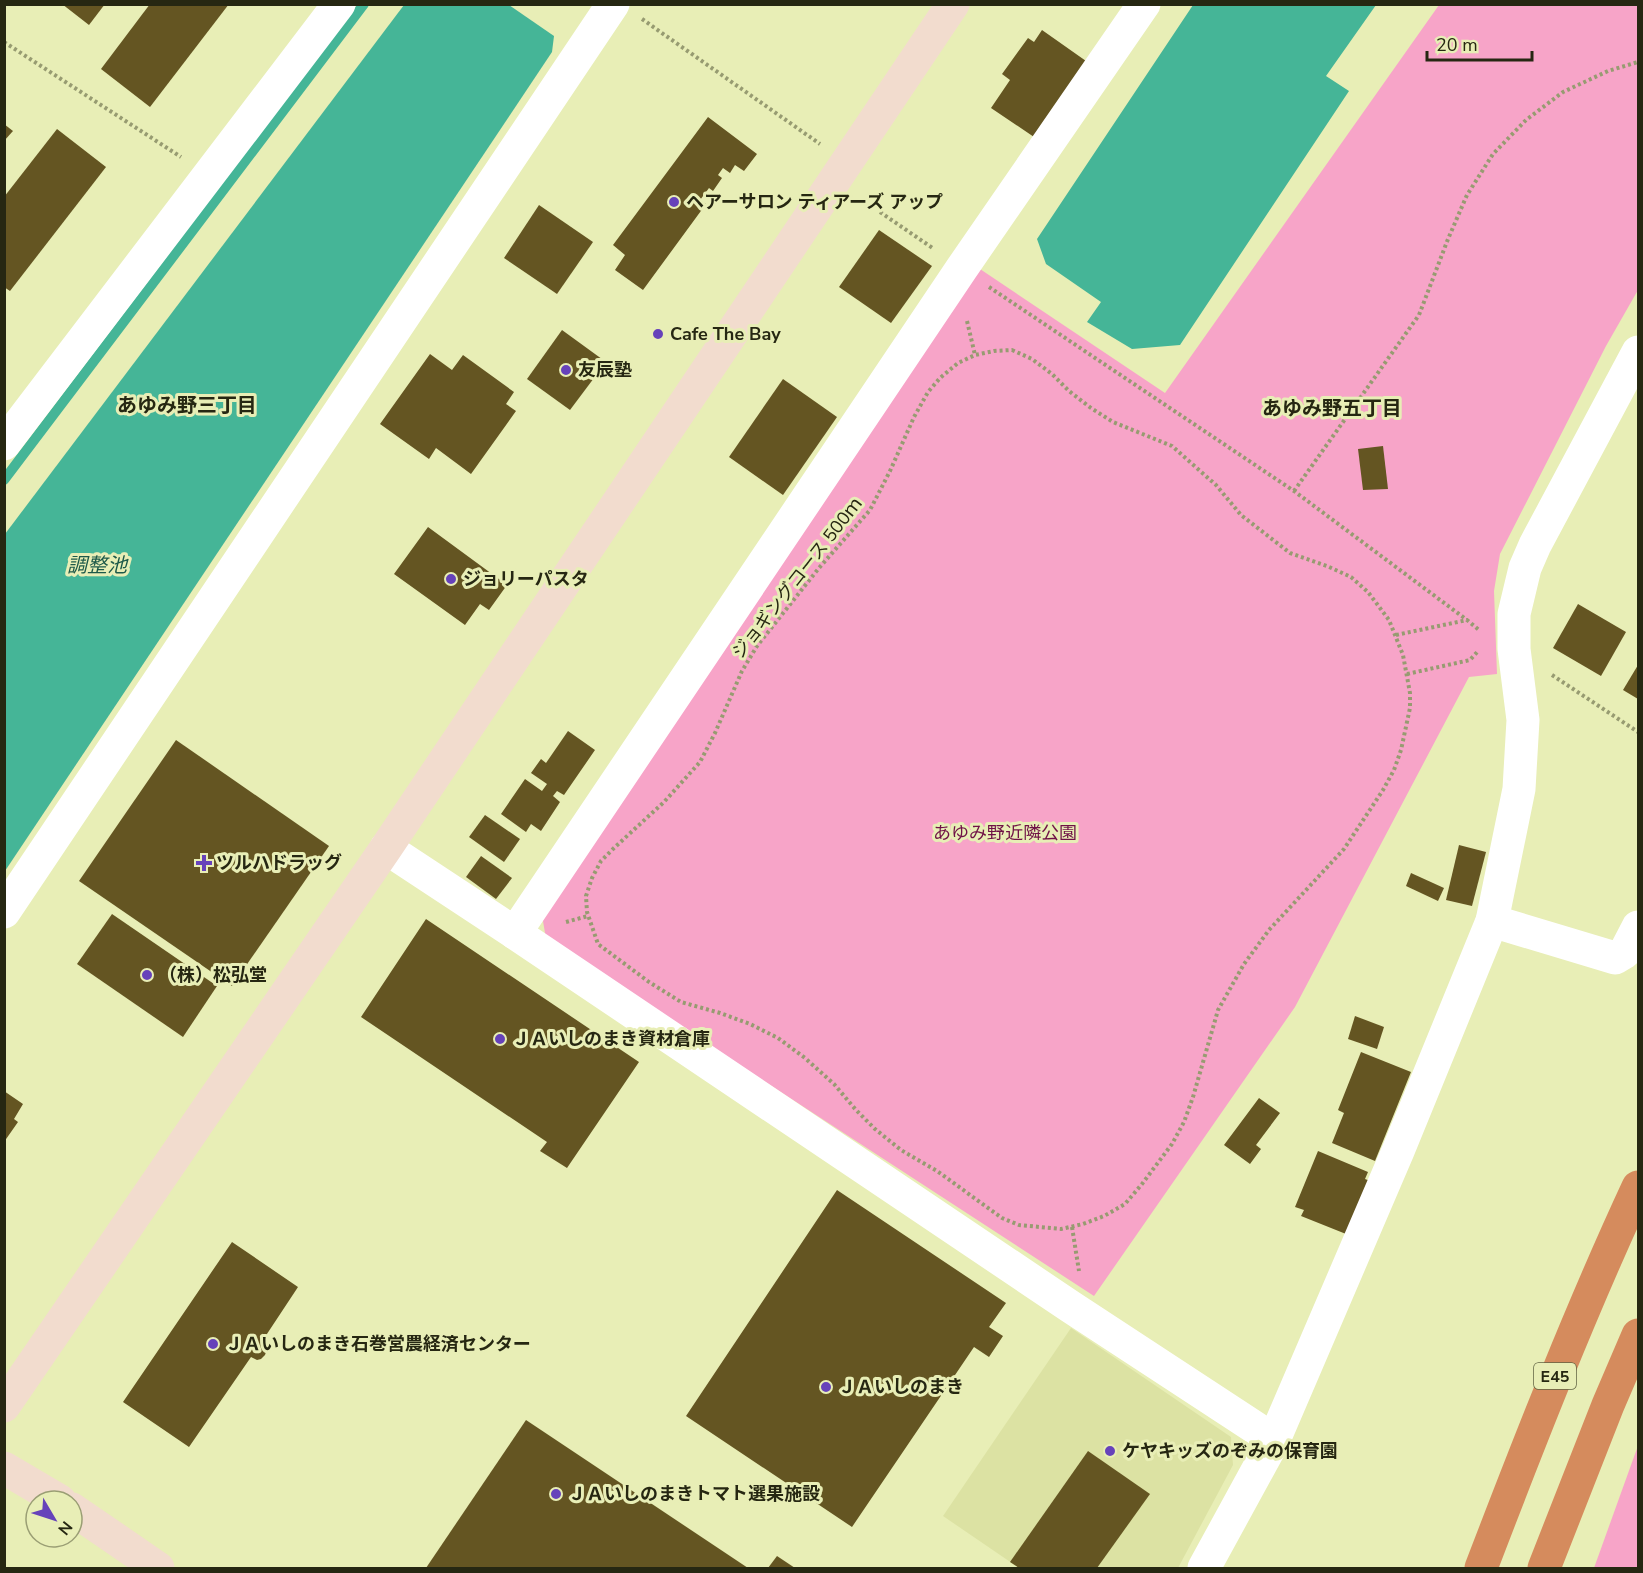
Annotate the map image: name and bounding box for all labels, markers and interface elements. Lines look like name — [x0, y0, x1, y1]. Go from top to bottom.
scale bar — [1427, 24, 1532, 62]
text: 20 m — [1436, 33, 1478, 57]
place label: ヘアーサロン ティアーズ アップ — [686, 190, 943, 214]
marker: ヘアーサロン ティアーズ アップ — [667, 195, 681, 209]
place label: Cafe The Bay — [670, 322, 781, 346]
marker: Cafe The Bay — [651, 327, 665, 341]
place label: 友辰塾 — [578, 358, 632, 382]
marker: 友辰塾 — [559, 363, 573, 377]
district label: あゆみ野三丁目 — [117, 392, 257, 419]
district label: あゆみ野五丁目 — [1262, 395, 1402, 422]
street label: ジョギングコース 500ｍ — [727, 493, 867, 663]
water label: 調整池 — [67, 552, 129, 579]
place label: ジョリーパスタ — [463, 567, 589, 591]
marker: ジョリーパスタ — [444, 572, 458, 586]
park label: あゆみ野近隣公園 — [933, 821, 1077, 845]
place label: ツルハドラッグ — [216, 851, 342, 875]
marker: ツルハドラッグ — [197, 856, 211, 870]
place label: （株）松弘堂 — [159, 963, 267, 987]
marker: （株）松弘堂 — [140, 968, 154, 982]
place label: ＪＡいしのまき資材倉庫 — [512, 1027, 710, 1051]
marker: ＪＡいしのまき資材倉庫 — [493, 1032, 507, 1046]
place label: ＪＡいしのまき石巻営農経済センター — [225, 1332, 531, 1356]
marker: ＪＡいしのまき石巻営農経済センター — [206, 1337, 220, 1351]
road number: E45 — [1534, 1363, 1576, 1389]
place label: ＪＡいしのまき — [838, 1375, 964, 1399]
marker: ＪＡいしのまき — [819, 1380, 833, 1394]
place label: ケヤキッズのぞみの保育園 — [1122, 1439, 1338, 1463]
marker: ケヤキッズのぞみの保育園 — [1103, 1444, 1117, 1458]
place label: ＪＡいしのまきトマト選果施設 — [568, 1482, 820, 1506]
marker: ＪＡいしのまきトマト選果施設 — [549, 1487, 563, 1501]
north arrow — [24, 1489, 84, 1549]
text: N — [53, 1516, 77, 1539]

